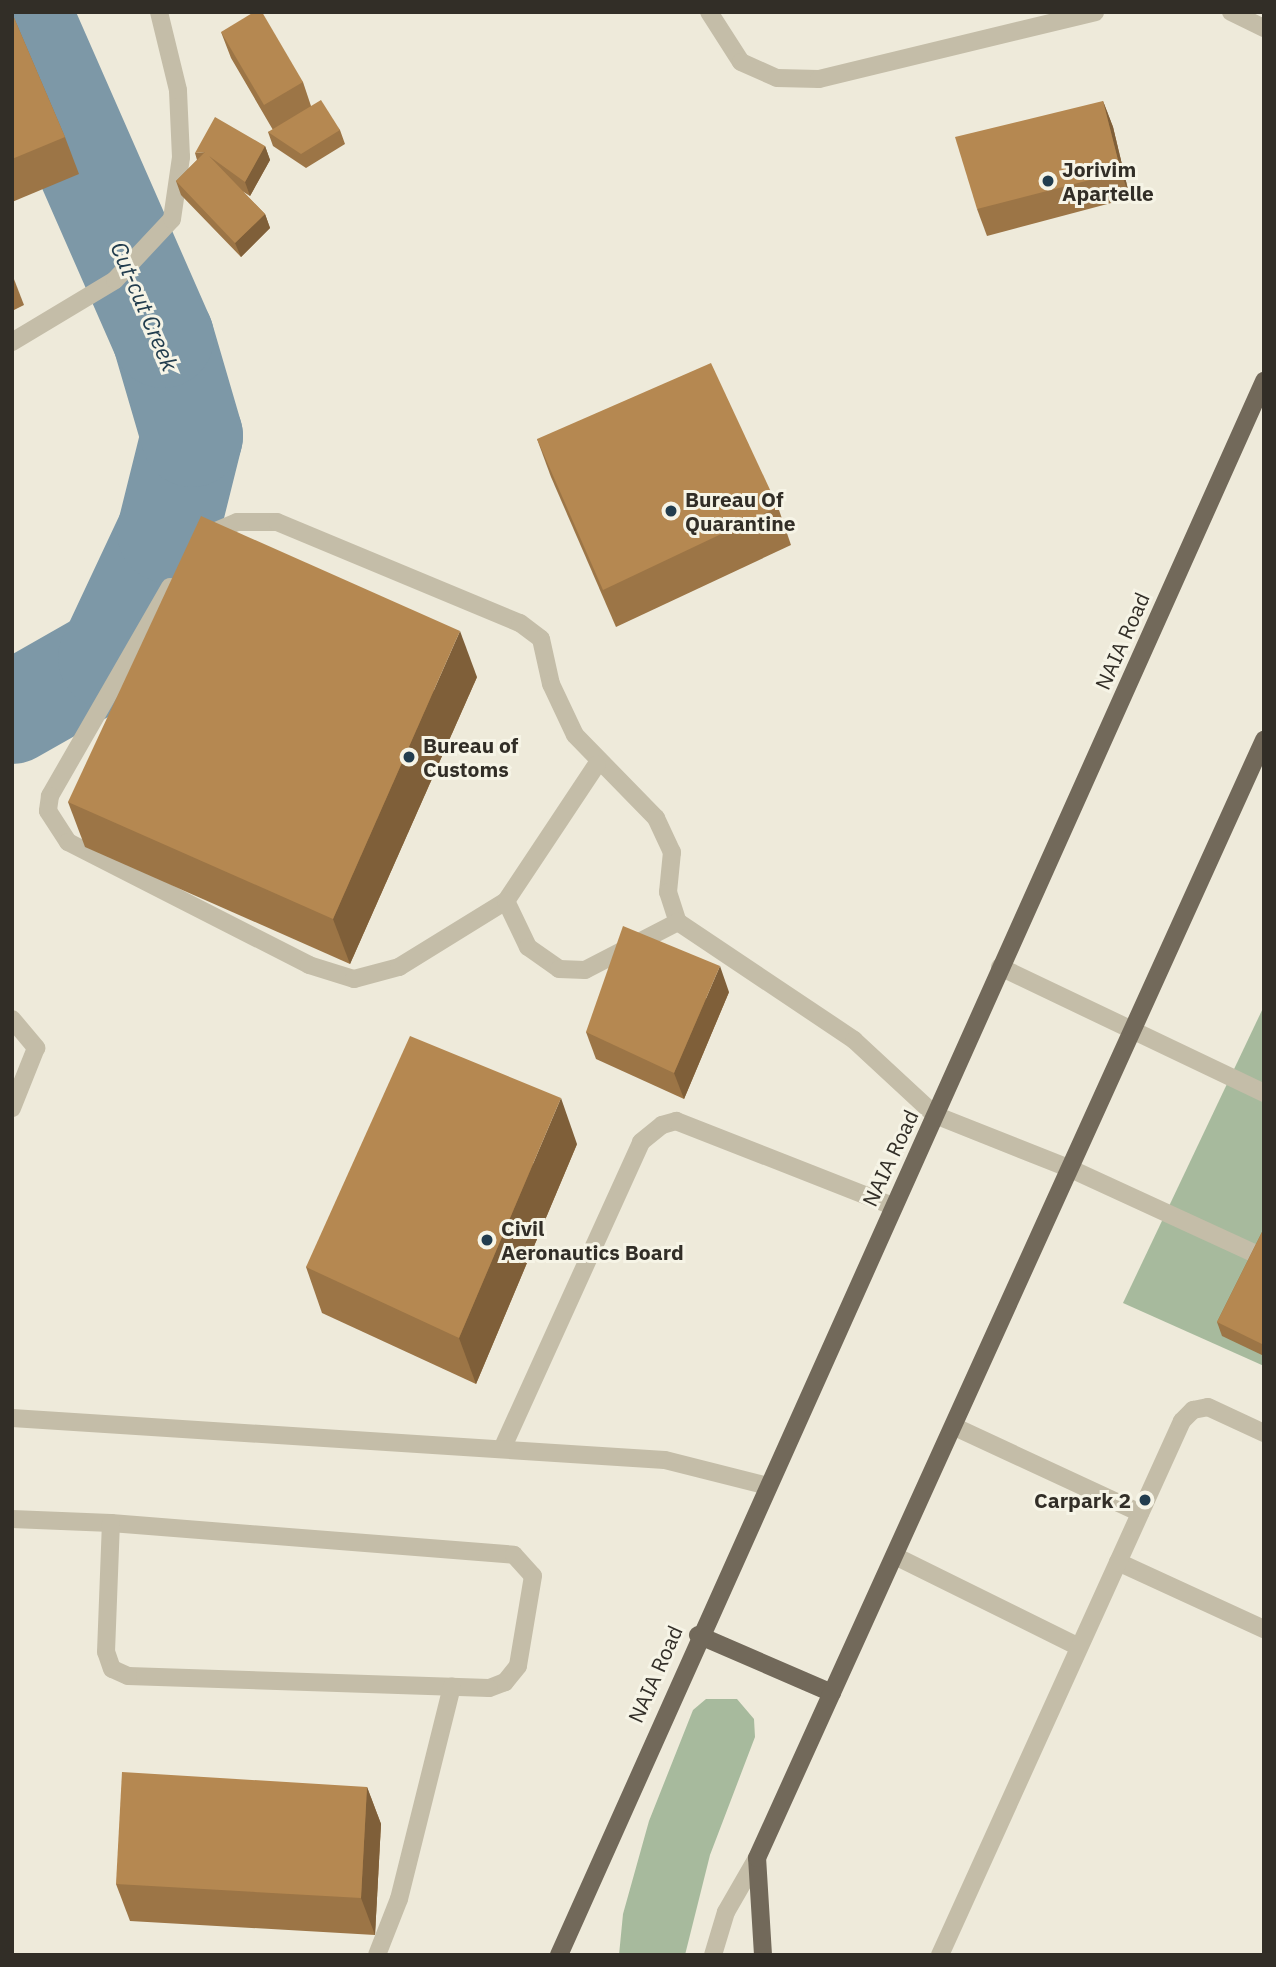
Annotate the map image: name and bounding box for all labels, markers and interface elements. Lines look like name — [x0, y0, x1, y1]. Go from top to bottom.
place label: Jorivim Apartelle — [1062, 156, 1154, 206]
marker: Jorivim Apartelle — [1040, 173, 1056, 189]
water label: Cut-cut Creek — [105, 237, 185, 375]
place label: Bureau Of Quarantine — [685, 486, 795, 536]
marker: Bureau Of Quarantine — [663, 503, 679, 519]
street label: NAIA Road — [1089, 589, 1155, 693]
place label: Bureau of Customs — [423, 732, 518, 782]
marker: Bureau of Customs — [401, 749, 417, 765]
street label: NAIA Road — [857, 1106, 923, 1210]
place label: Civil Aeronautics Board — [501, 1215, 684, 1265]
marker: Civil Aeronautics Board — [479, 1232, 495, 1248]
place label: Carpark 2 — [1034, 1487, 1131, 1513]
marker: Carpark 2 — [1137, 1492, 1153, 1508]
street label: NAIA Road — [622, 1622, 688, 1726]

